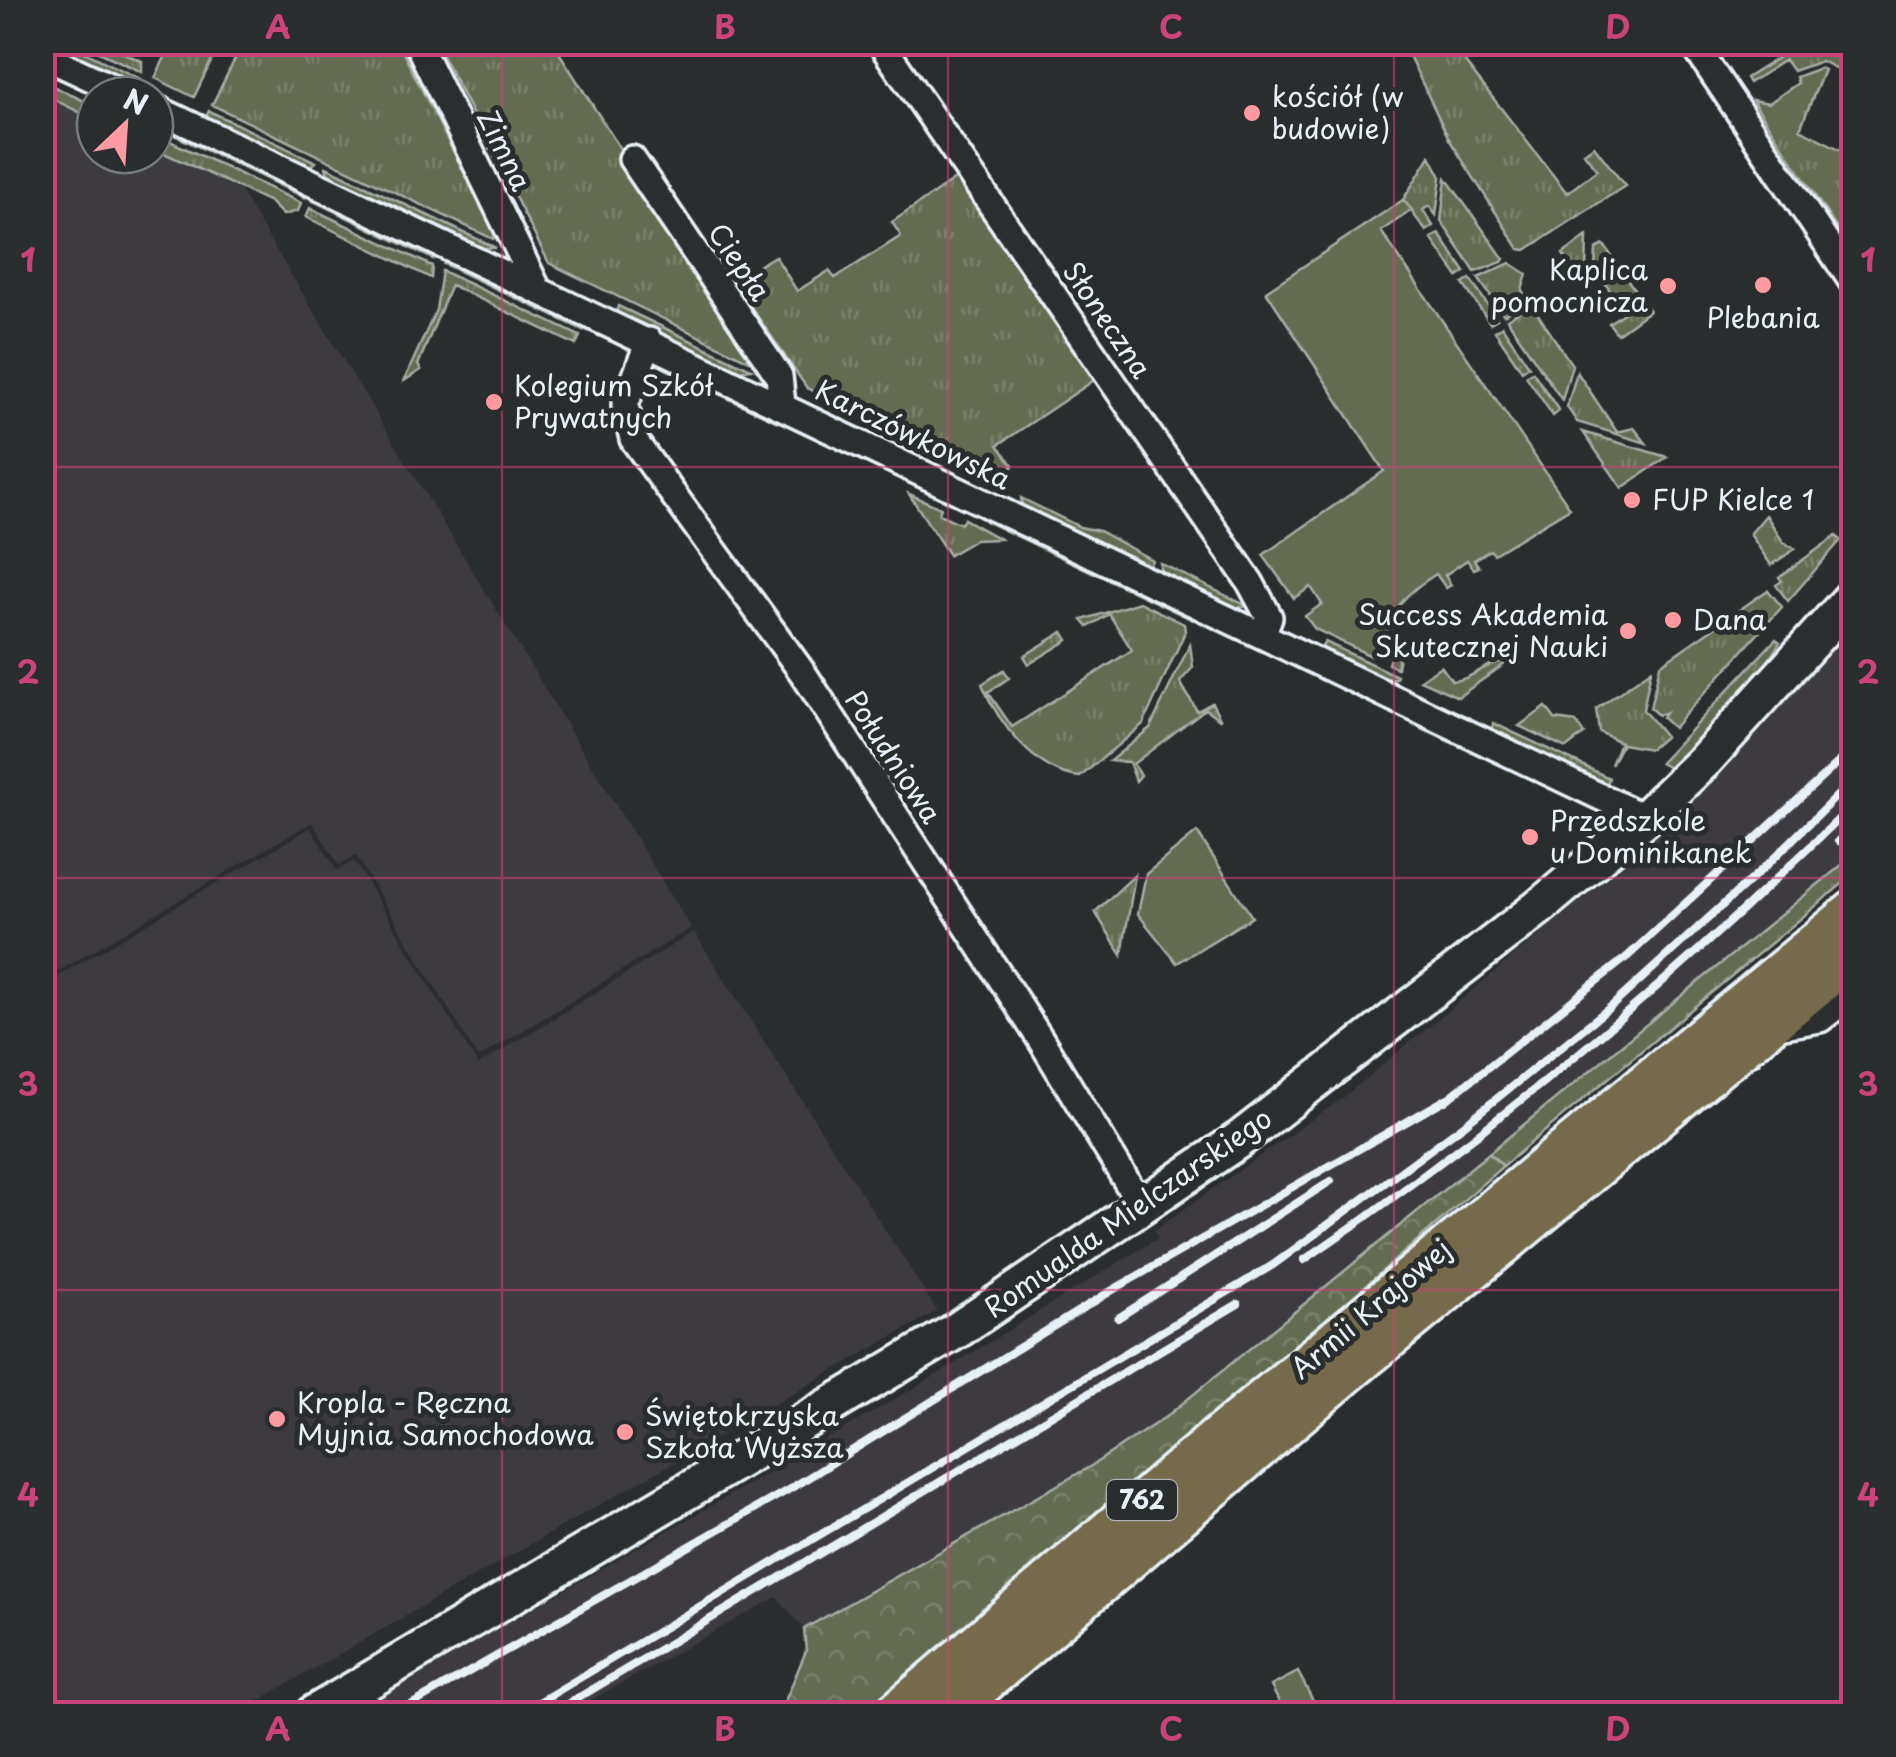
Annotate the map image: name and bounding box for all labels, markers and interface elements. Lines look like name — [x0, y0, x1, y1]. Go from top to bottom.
text: A — [265, 2, 291, 50]
text: B — [714, 2, 736, 50]
text: C — [1159, 2, 1183, 50]
text: D — [1605, 2, 1631, 50]
place label: kościół (w budowie) — [1272, 74, 1404, 149]
north arrow — [75, 75, 175, 175]
text: N — [117, 77, 155, 125]
street label: Zimna — [467, 101, 544, 198]
marker: kościół (w budowie) — [1241, 102, 1263, 124]
street label: Ciepła — [698, 213, 782, 309]
text: 1 — [20, 235, 36, 283]
text: 1 — [1860, 235, 1876, 283]
place label: Kaplica pomocnicza — [1491, 247, 1649, 322]
street label: Słoneczna — [1053, 252, 1164, 387]
marker: Plebania — [1752, 274, 1774, 296]
marker: Kaplica pomocnicza — [1657, 275, 1679, 297]
place label: Plebania — [1706, 295, 1820, 338]
place label: Kolegium Szkół Prywatnych — [514, 363, 714, 438]
street label: Karczówkowska — [808, 368, 1019, 500]
marker: Kolegium Szkół Prywatnych — [483, 391, 505, 413]
place label: FUP Kielce 1 — [1652, 477, 1814, 520]
marker: FUP Kielce 1 — [1621, 489, 1643, 511]
place label: Success Akademia Skutecznej Nauki — [1358, 592, 1609, 667]
place label: Dana — [1693, 597, 1767, 640]
marker: Dana — [1662, 609, 1684, 631]
marker: Success Akademia Skutecznej Nauki — [1617, 620, 1639, 642]
text: 2 — [17, 647, 39, 695]
text: 2 — [1857, 647, 1879, 695]
street label: Południowa — [835, 681, 954, 832]
place label: Przedszkole u Dominikanek — [1550, 798, 1752, 873]
marker: Przedszkole u Dominikanek — [1519, 826, 1541, 848]
text: 3 — [18, 1059, 38, 1107]
text: 3 — [1858, 1059, 1878, 1107]
street label: Romualda Mielczarskiego — [974, 1096, 1280, 1328]
street label: Armii Krajowej — [1280, 1228, 1460, 1388]
place label: Kropla - Ręczna Myjnia Samochodowa — [297, 1380, 594, 1455]
place label: Świętokrzyska Szkoła Wyższa — [645, 1393, 844, 1468]
marker: Kropla - Ręczna Myjnia Samochodowa — [266, 1408, 288, 1430]
marker: Świętokrzyska Szkoła Wyższa — [614, 1421, 636, 1443]
text: 4 — [17, 1470, 39, 1518]
text: 4 — [1857, 1470, 1879, 1518]
road number: 762 — [1107, 1480, 1177, 1520]
text: A — [265, 1704, 291, 1752]
text: B — [714, 1704, 736, 1752]
text: C — [1159, 1704, 1183, 1752]
text: D — [1605, 1704, 1631, 1752]

